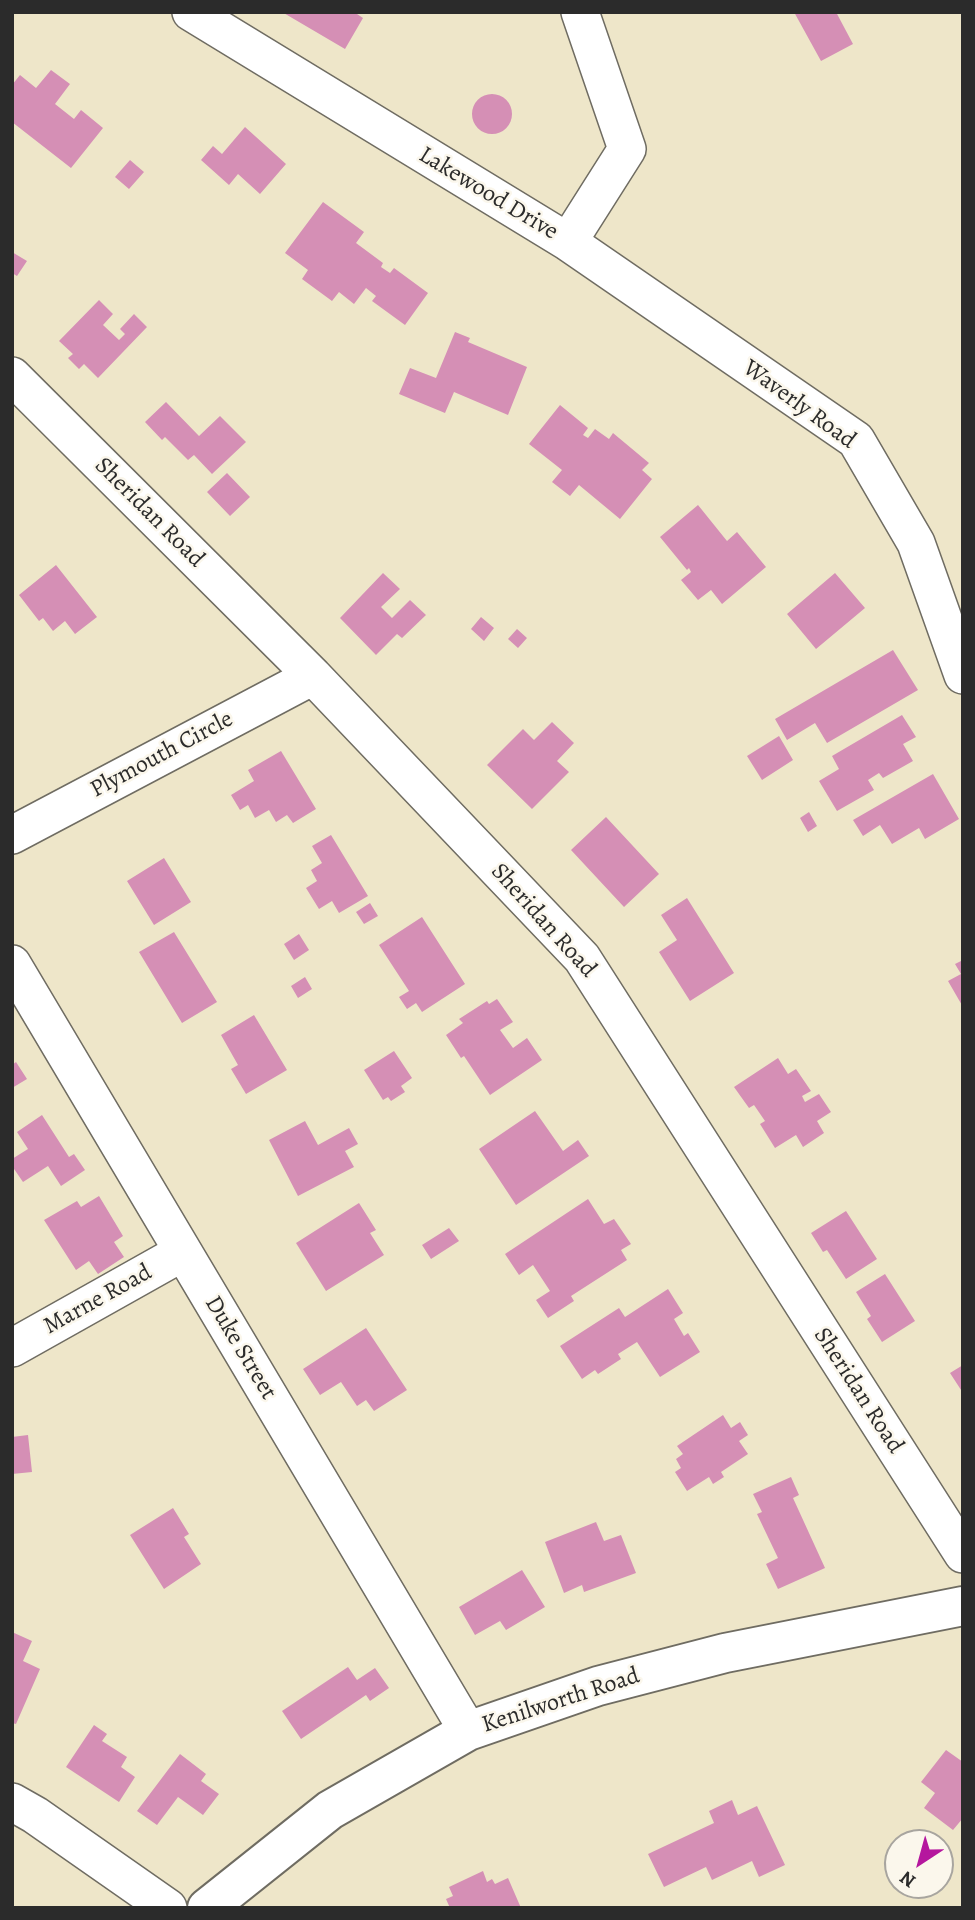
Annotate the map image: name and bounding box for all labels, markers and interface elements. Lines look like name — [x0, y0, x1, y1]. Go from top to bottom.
street label: Lakewood Drive — [413, 141, 563, 247]
street label: Waverly Road — [737, 354, 861, 456]
street label: Sheridan Road — [88, 452, 210, 574]
street label: Plymouth Circle — [86, 705, 238, 805]
street label: Sheridan Road — [484, 858, 602, 984]
street label: Marne Road — [39, 1259, 157, 1341]
street label: Duke Street — [198, 1291, 282, 1405]
street label: Sheridan Road — [807, 1323, 909, 1459]
street label: Kenilworth Road — [479, 1662, 643, 1740]
north arrow — [884, 1829, 954, 1899]
text: N — [895, 1865, 921, 1894]

